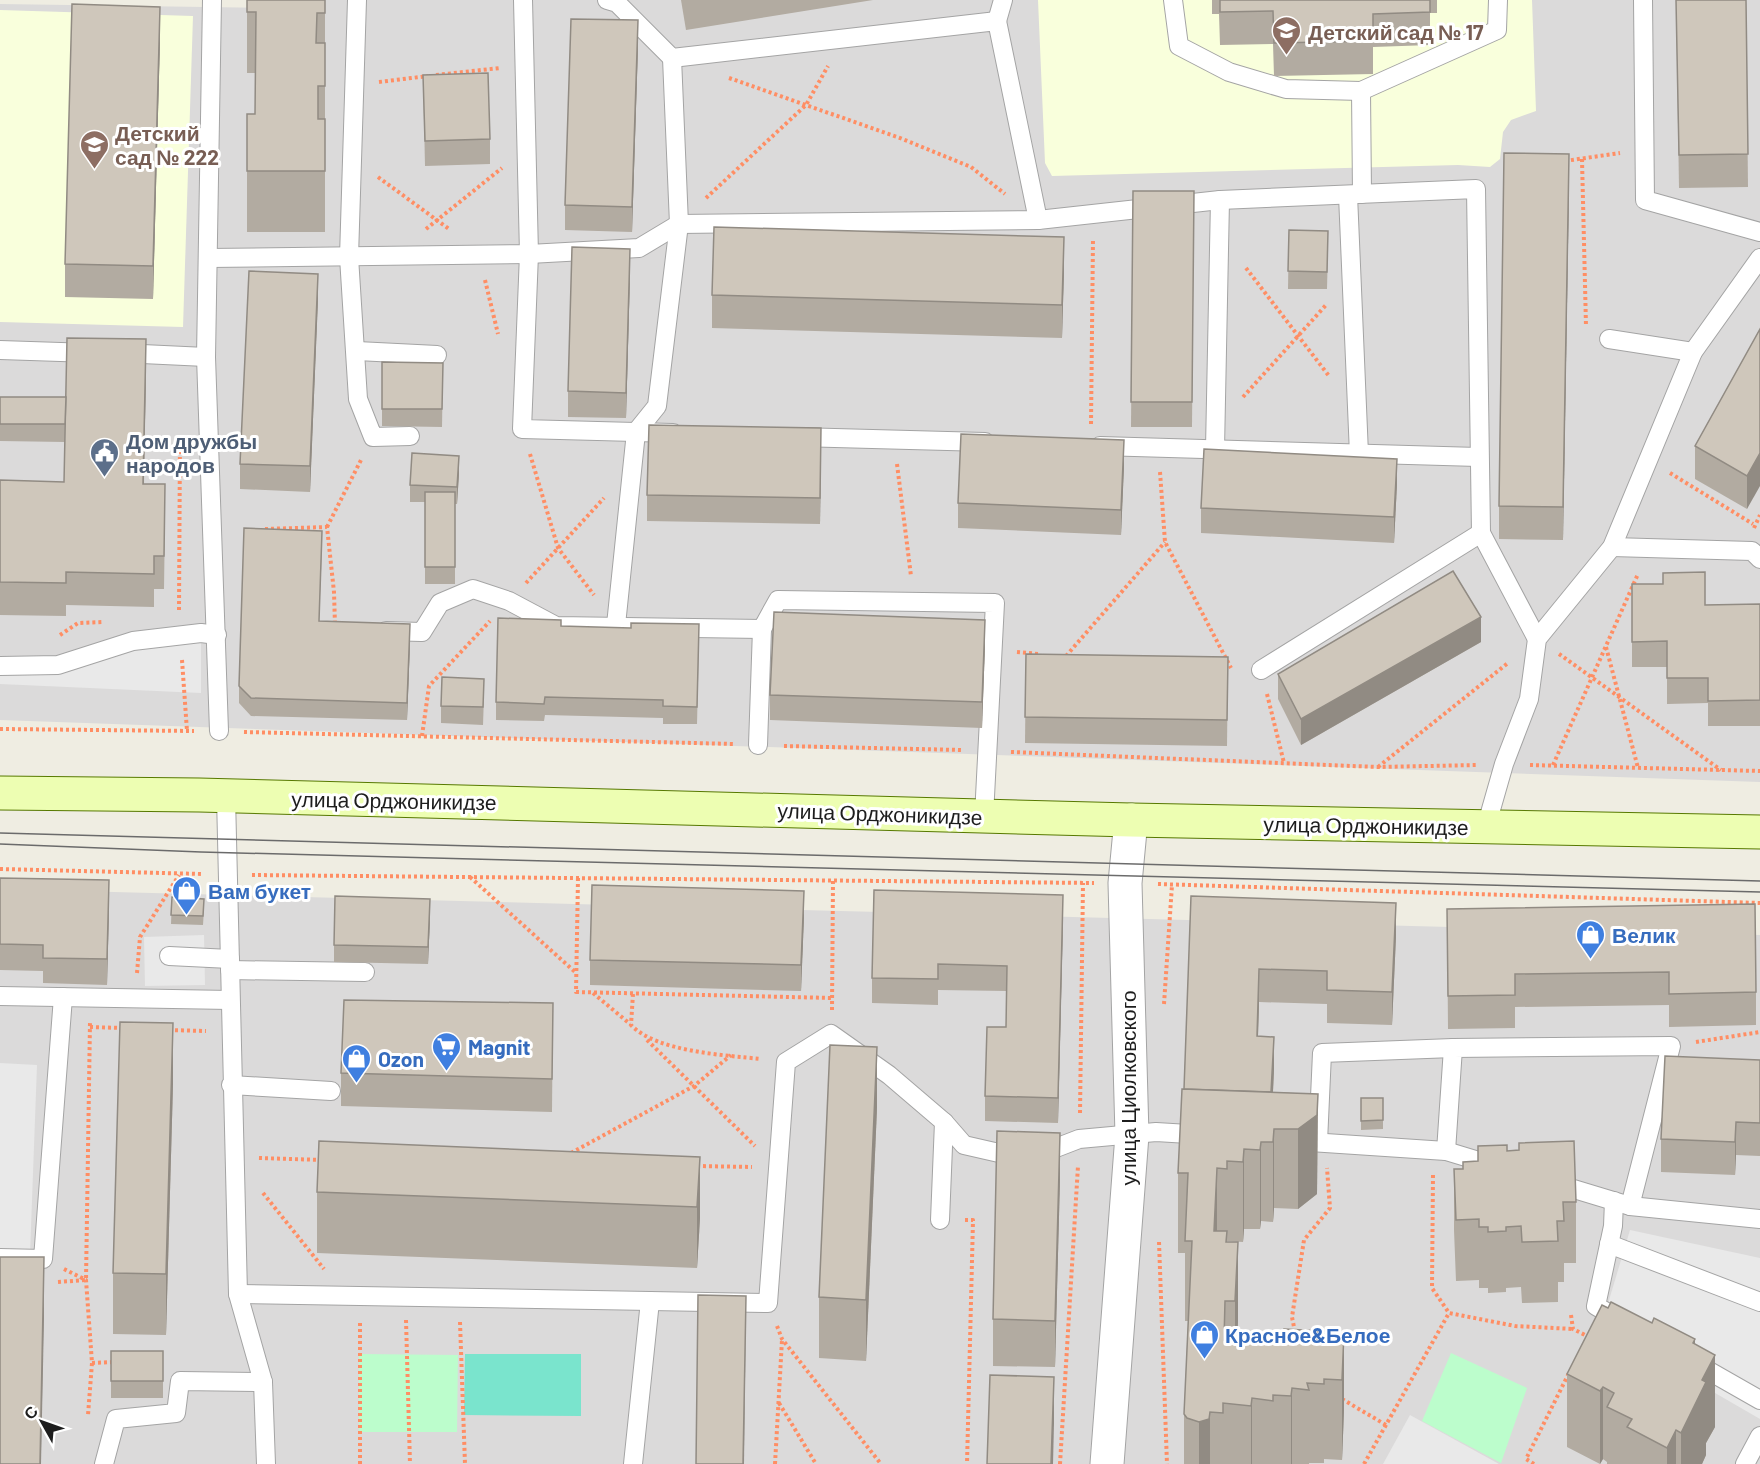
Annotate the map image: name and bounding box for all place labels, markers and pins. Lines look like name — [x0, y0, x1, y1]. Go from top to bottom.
school or university icon: Детский сад № 17 — [1271, 15, 1303, 57]
place label: Детский сад № 17 — [1308, 19, 1484, 44]
place label: Детский сад № 222 — [115, 120, 219, 169]
school or university icon: Детский сад № 222 — [78, 128, 110, 170]
place label: Дом дружбы народов — [126, 428, 257, 477]
public building icon: Дом дружбы народов — [89, 436, 121, 478]
shop icon: Вам букет — [171, 874, 203, 916]
place label: Вам букет — [208, 878, 311, 903]
shop icon: Велик — [1575, 918, 1607, 960]
place label: Велик — [1612, 922, 1676, 947]
supermarket icon: Magnit — [431, 1030, 463, 1072]
place label: Magnit — [468, 1034, 531, 1059]
shop icon: Ozon — [341, 1042, 373, 1084]
place label: Ozon — [378, 1046, 424, 1071]
shop icon: Красное&Белое — [1188, 1318, 1220, 1360]
place label: Красное&Белое — [1225, 1322, 1390, 1347]

